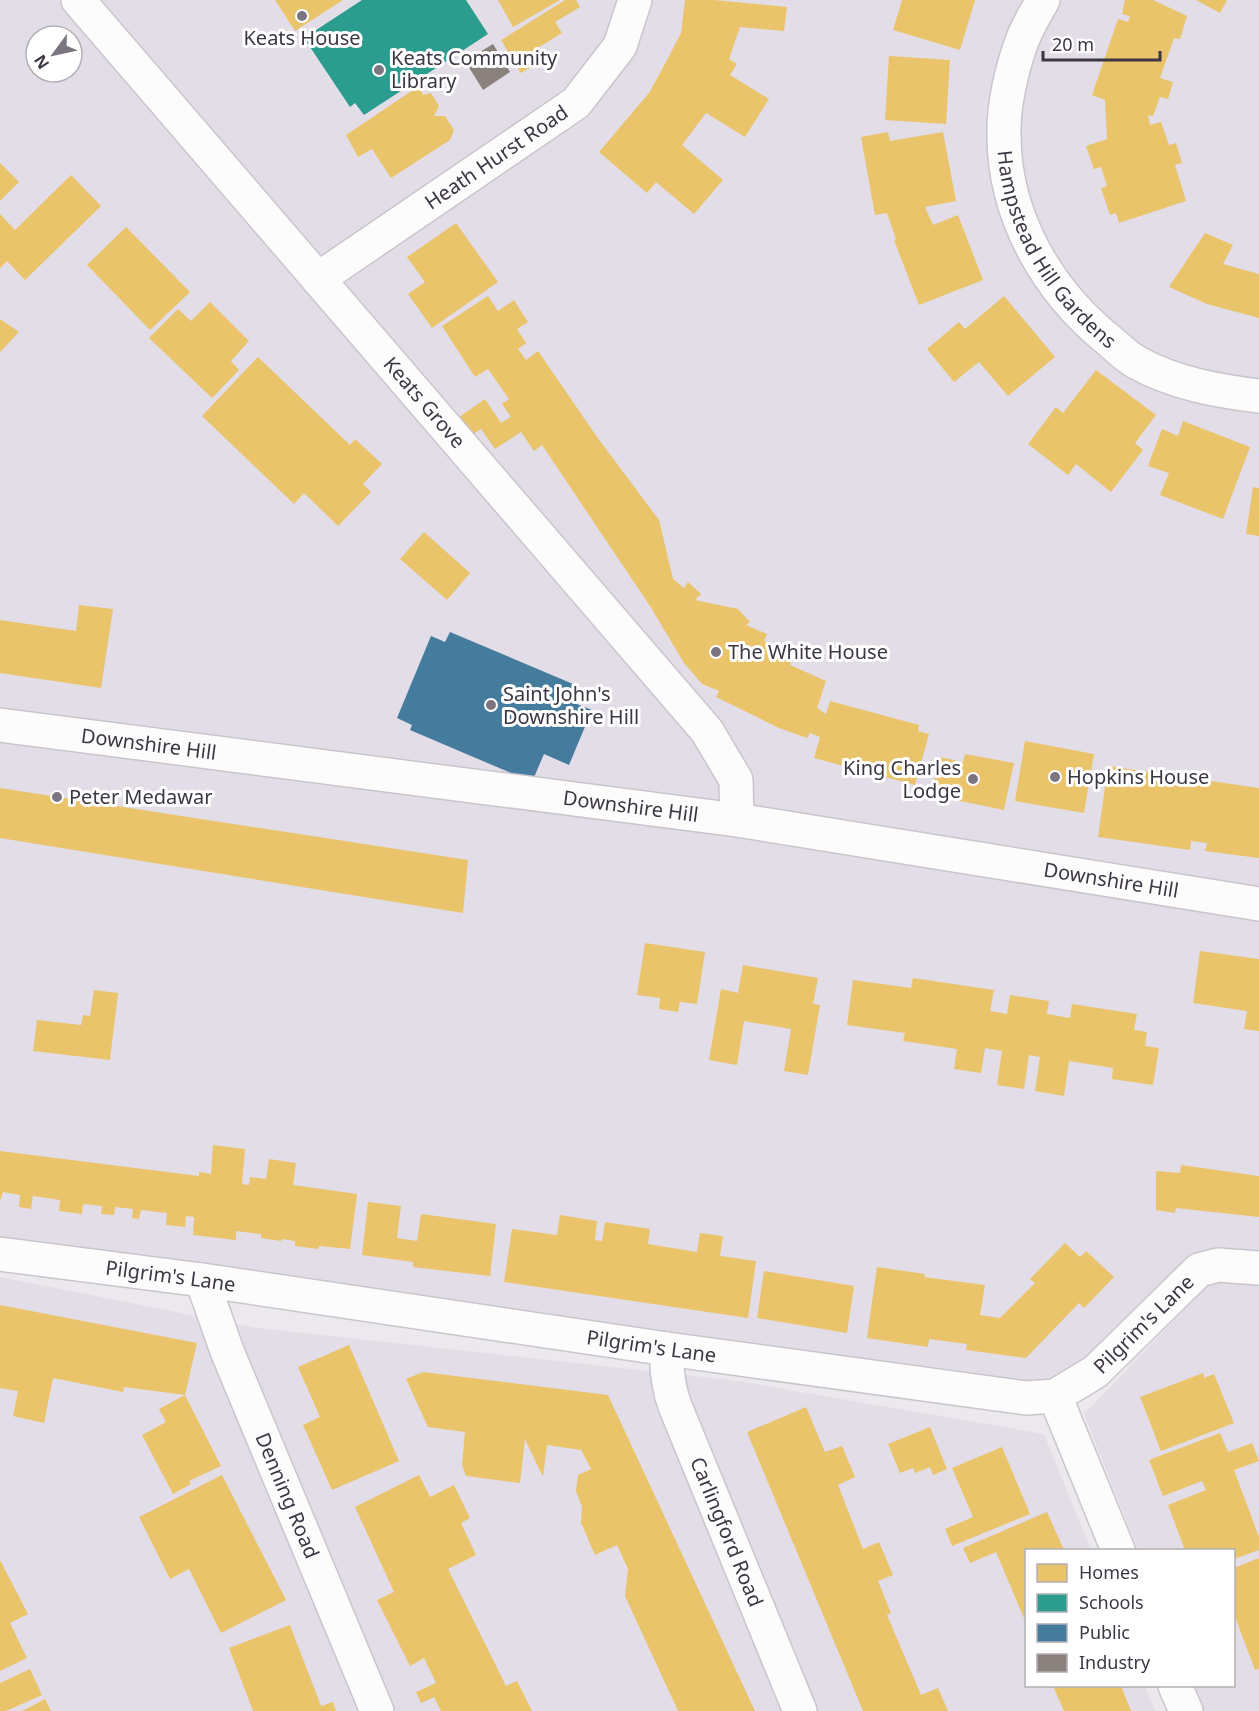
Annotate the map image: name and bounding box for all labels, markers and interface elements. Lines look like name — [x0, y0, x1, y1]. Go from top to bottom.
marker: Keats House — [295, 9, 309, 23]
north arrow — [24, 24, 84, 84]
place label: Keats House — [243, 24, 361, 51]
scale bar — [1043, 24, 1160, 62]
text: 20 m — [1052, 32, 1094, 56]
place label: Keats Community Library — [391, 44, 558, 94]
text: N — [29, 51, 54, 74]
marker: Keats Community Library — [372, 63, 386, 77]
street label: Heath Hurst Road — [419, 98, 573, 215]
street label: Hampstead Hill Gardens — [991, 149, 1122, 354]
street label: Keats Grove — [378, 351, 472, 454]
place label: The White House — [728, 638, 888, 665]
marker: The White House — [709, 645, 723, 659]
place label: Saint John's Downshire Hill — [503, 680, 639, 730]
marker: Saint John's Downshire Hill — [484, 698, 498, 712]
street label: Downshire Hill — [80, 722, 218, 766]
place label: King Charles Lodge — [843, 754, 961, 804]
place label: Hopkins House — [1067, 763, 1209, 790]
marker: Hopkins House — [1048, 770, 1062, 784]
marker: King Charles Lodge — [966, 772, 980, 786]
place label: Peter Medawar — [69, 783, 212, 810]
street label: Downshire Hill — [562, 784, 700, 828]
marker: Peter Medawar — [50, 790, 64, 804]
street label: Downshire Hill — [1042, 856, 1181, 904]
street label: Pilgrim's Lane — [104, 1254, 237, 1298]
street label: Pilgrim's Lane — [1087, 1268, 1199, 1379]
street label: Pilgrim's Lane — [585, 1323, 718, 1369]
street label: Denning Road — [250, 1429, 326, 1562]
street label: Carlingford Road — [684, 1453, 770, 1611]
legend — [1025, 1549, 1235, 1687]
text: Homes — [1079, 1560, 1139, 1584]
text: Schools — [1079, 1590, 1144, 1614]
text: Public — [1079, 1620, 1130, 1644]
text: Industry — [1079, 1650, 1151, 1674]

